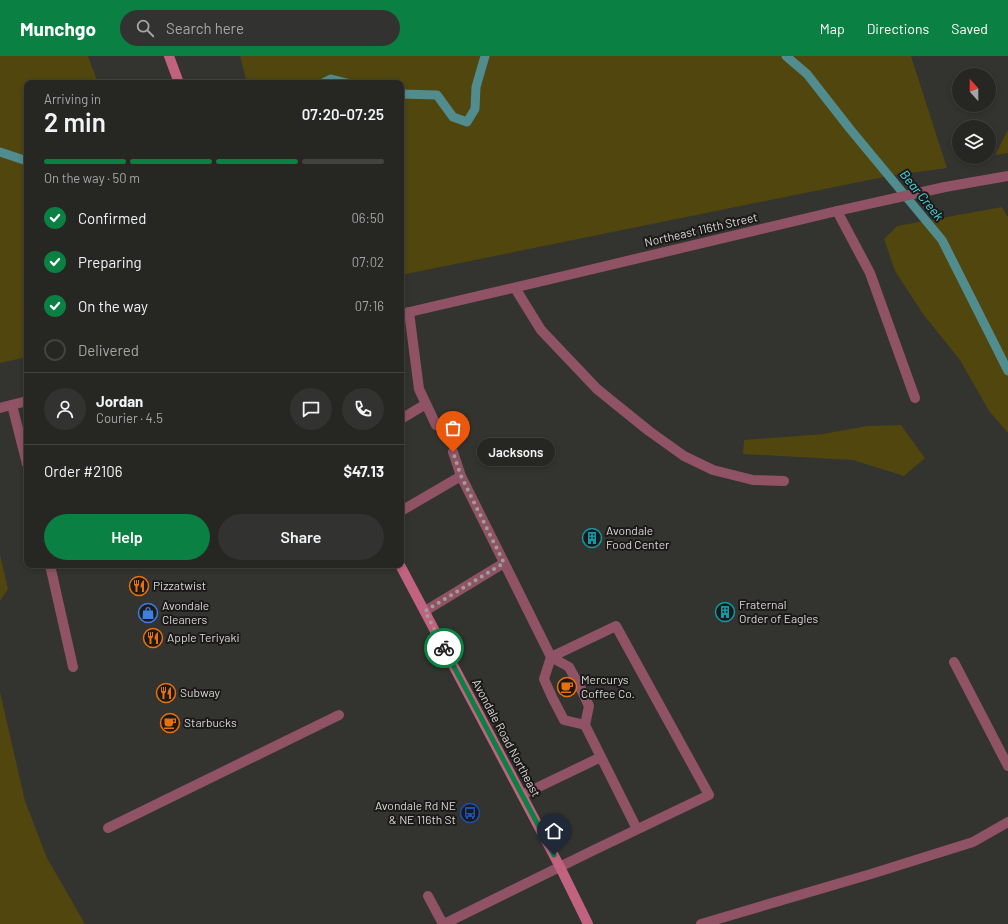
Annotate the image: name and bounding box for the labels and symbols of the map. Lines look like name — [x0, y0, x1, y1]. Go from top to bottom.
north arrow — [952, 68, 996, 112]
water label: Bear Creek — [897, 166, 948, 224]
street label: Northeast 116th Street — [643, 209, 759, 249]
pin — [436, 411, 470, 452]
callout: Jacksons — [477, 438, 555, 466]
place label: Avondale Food Center — [606, 523, 670, 551]
building icon: Avondale Food Center — [581, 527, 603, 549]
restaurant icon: Pizzatwist — [128, 575, 150, 597]
place label: Pizzatwist — [153, 578, 206, 592]
place label: Fraternal Order of Eagles — [739, 597, 818, 625]
place label: Avondale Cleaners — [162, 598, 209, 626]
building icon: Fraternal Order of Eagles — [714, 601, 736, 623]
shop icon: Avondale Cleaners — [137, 602, 159, 624]
restaurant icon: Apple Teriyaki — [142, 627, 164, 649]
courier — [424, 628, 464, 668]
place label: Apple Teriyaki — [167, 630, 240, 644]
place label: Mercurys Coffee Co. — [581, 672, 635, 700]
street label: Avondale Road Northeast — [470, 676, 544, 799]
cafe icon: Mercurys Coffee Co. — [556, 676, 578, 698]
restaurant icon: Subway — [155, 682, 177, 704]
place label: Subway — [180, 685, 220, 699]
cafe icon: Starbucks — [159, 712, 181, 734]
place label: Starbucks — [184, 715, 237, 729]
place label: Avondale Rd NE & NE 116th St — [375, 798, 456, 826]
bus stop icon: Avondale Rd NE & NE 116th St — [459, 802, 481, 824]
pin — [537, 814, 571, 855]

